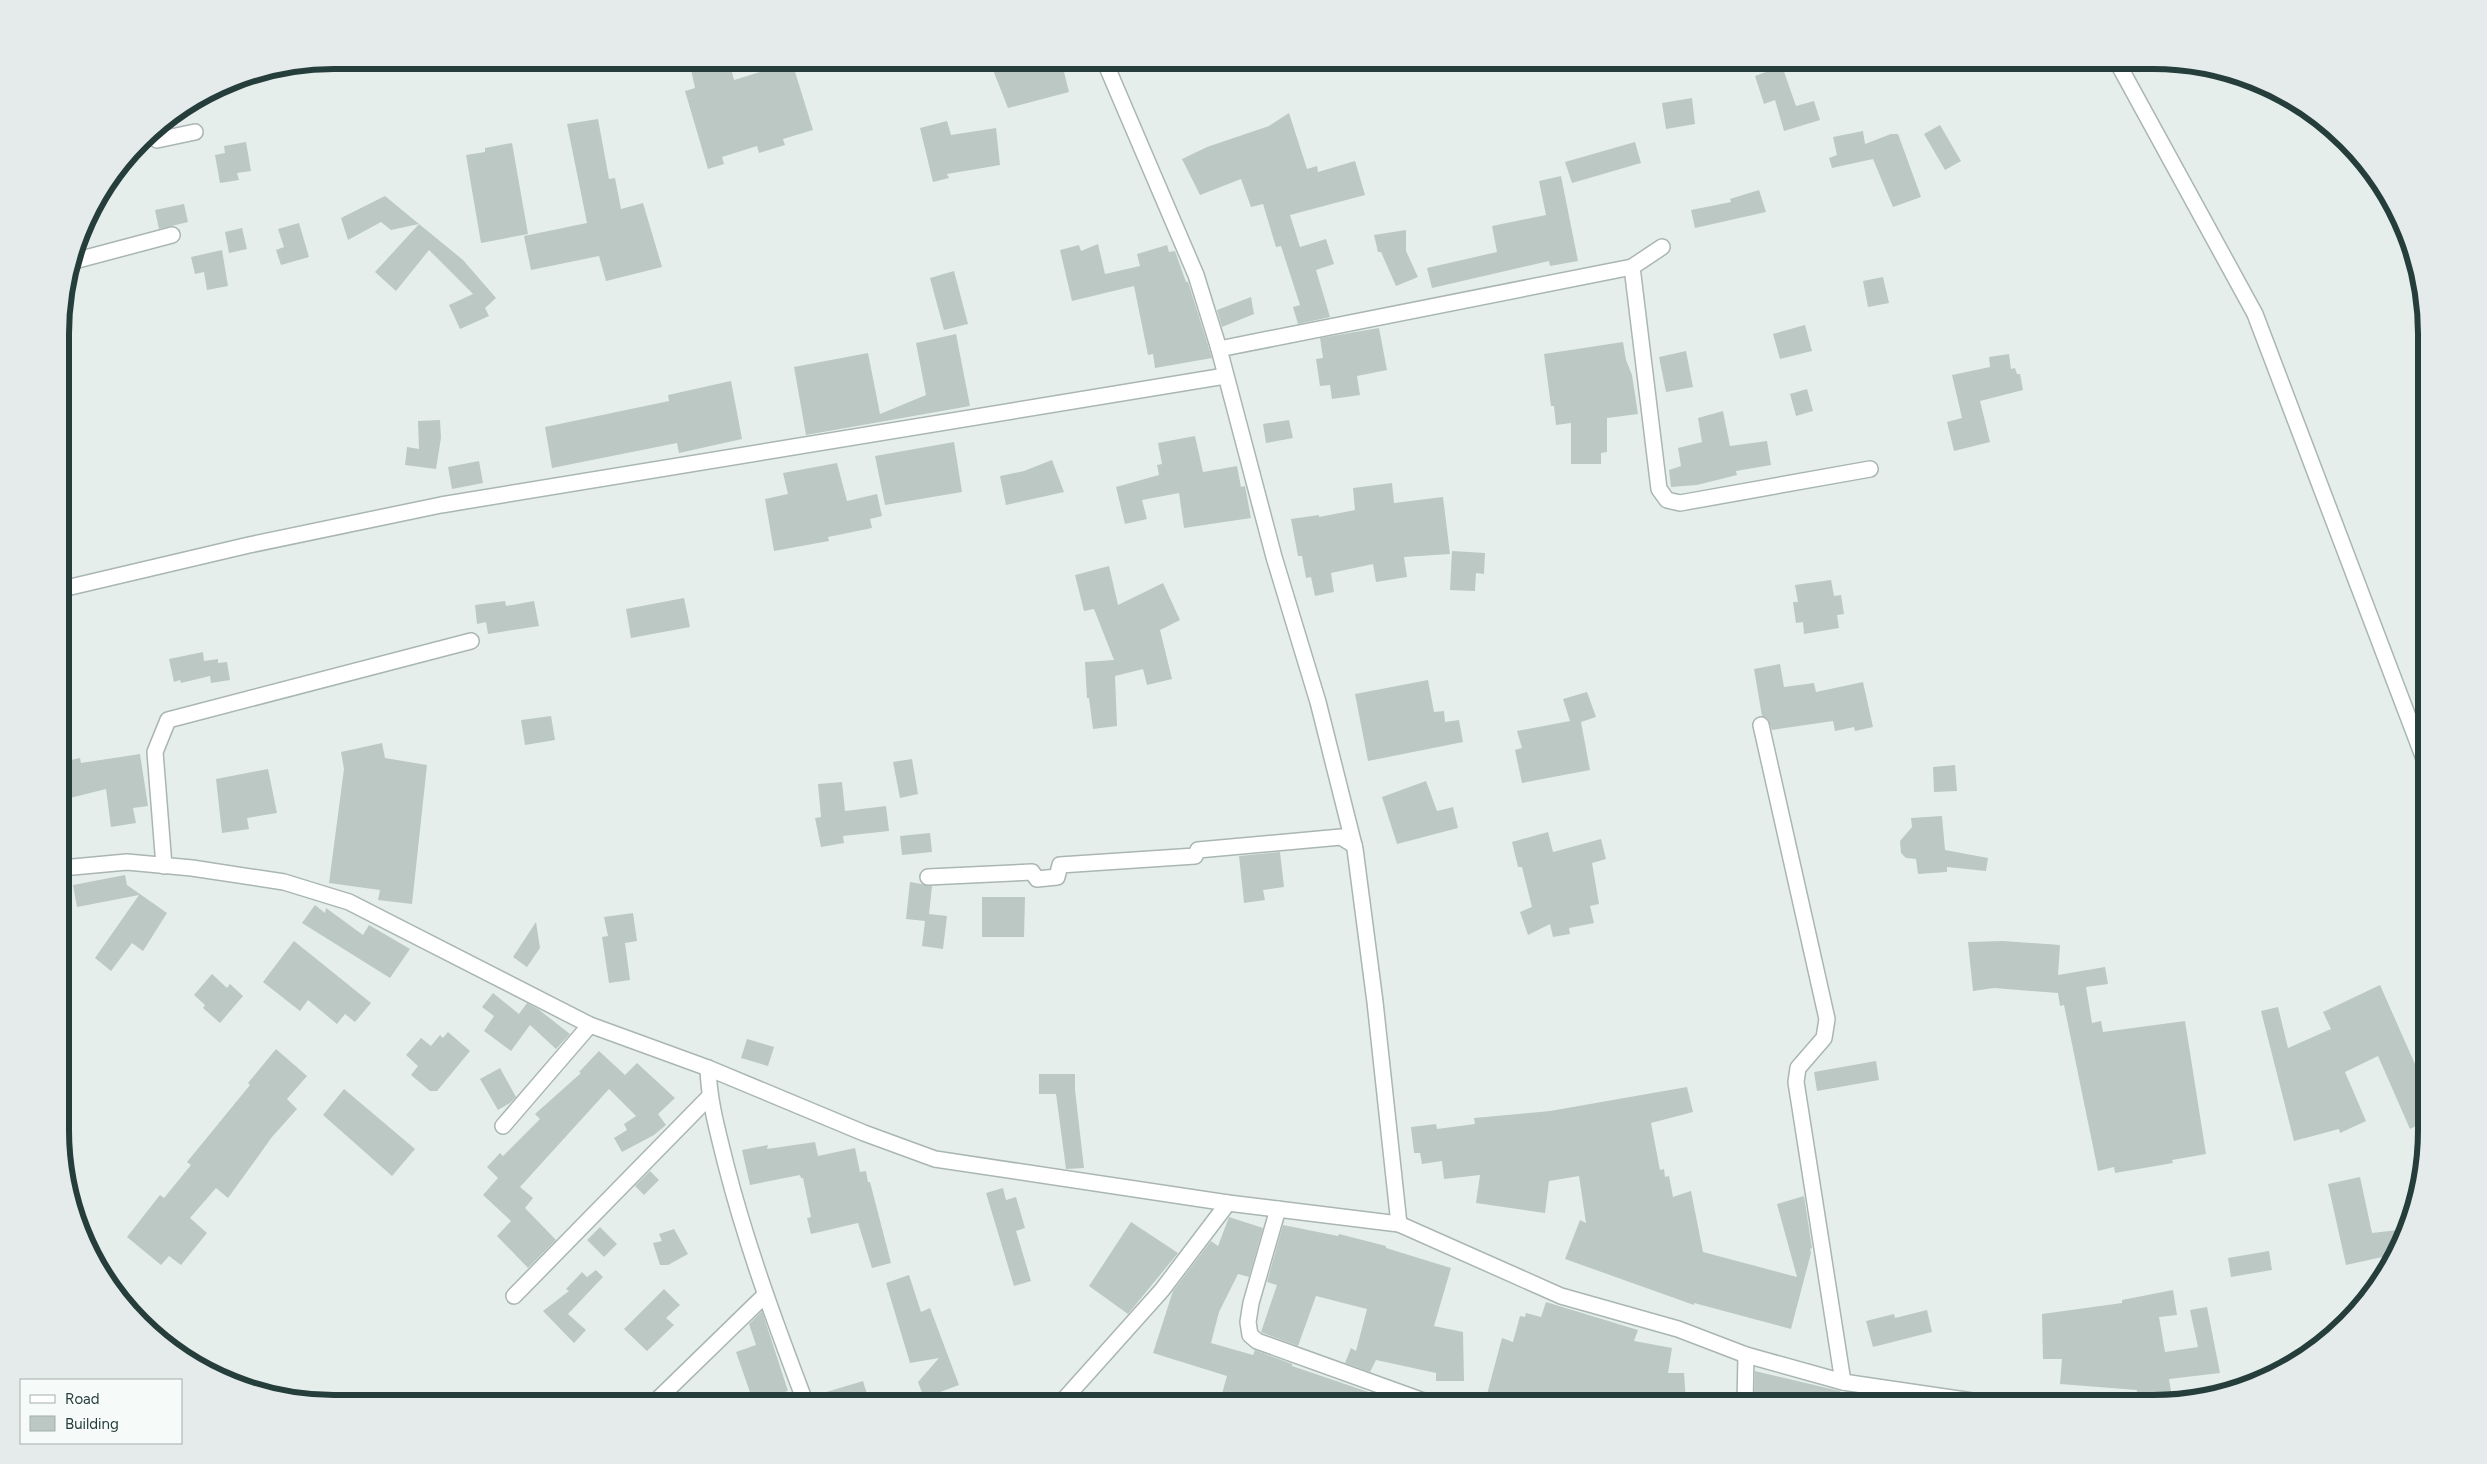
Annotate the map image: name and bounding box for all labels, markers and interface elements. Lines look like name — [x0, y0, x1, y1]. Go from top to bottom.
legend — [20, 1379, 182, 1444]
text: Road — [65, 1390, 100, 1408]
text: Building — [65, 1415, 119, 1433]

